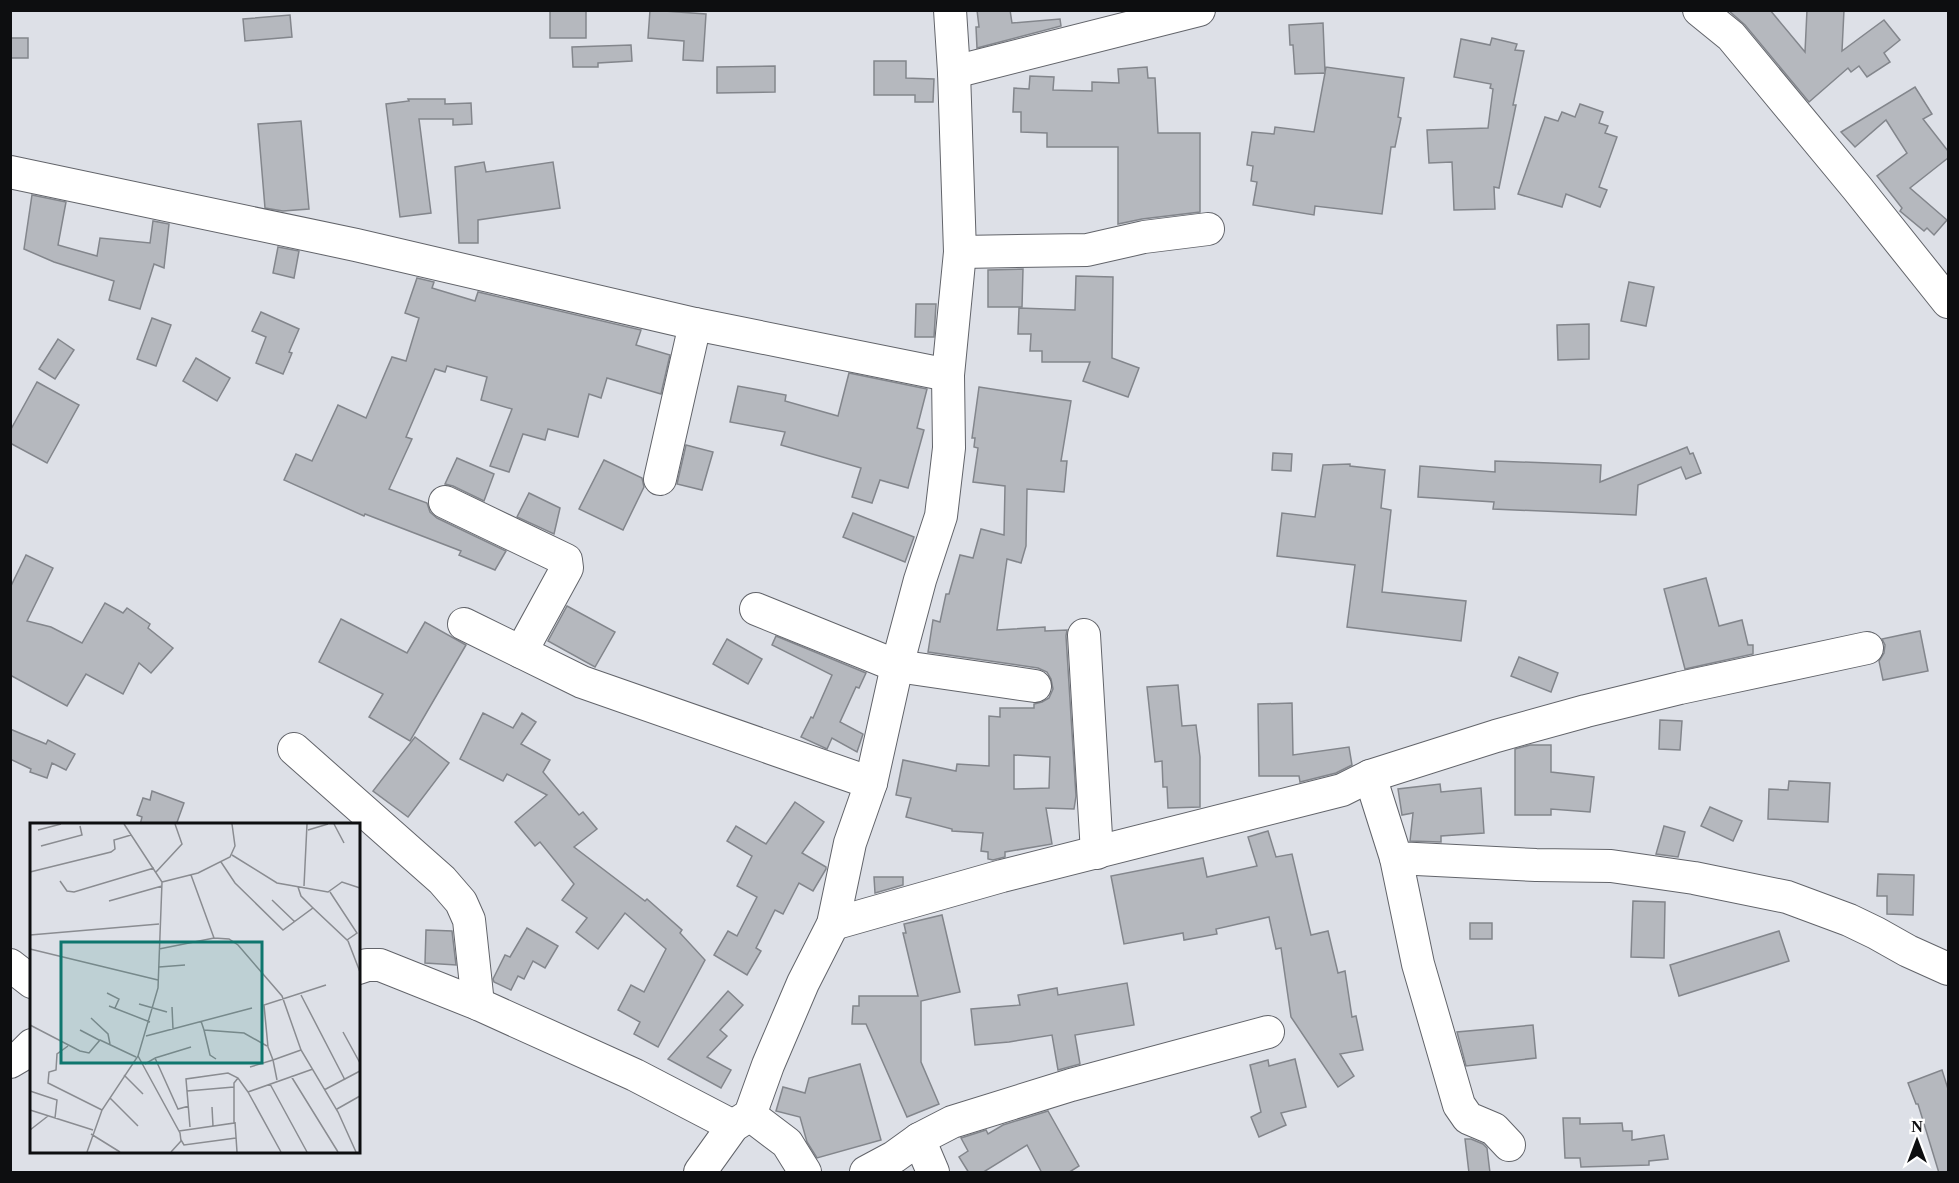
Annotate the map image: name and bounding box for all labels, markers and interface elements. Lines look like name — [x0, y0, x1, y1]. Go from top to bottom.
inset map — [30, 823, 360, 1153]
north arrow — [1887, 1111, 1947, 1171]
text: N — [1911, 1118, 1923, 1135]

